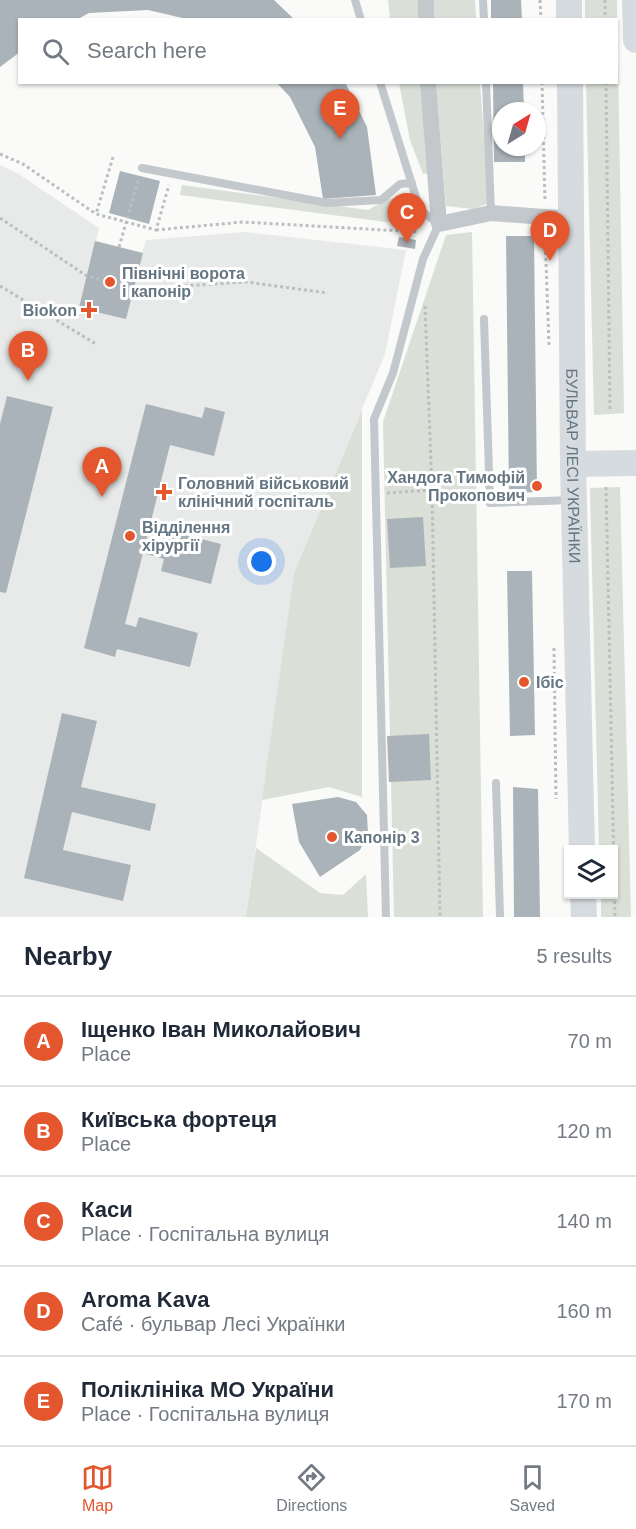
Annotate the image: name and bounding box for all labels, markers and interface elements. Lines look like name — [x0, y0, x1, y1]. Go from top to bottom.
search box — [18, 18, 618, 84]
icon: search — [39, 35, 72, 68]
text: Search here — [87, 38, 207, 63]
pin: E — [320, 90, 360, 139]
north arrow — [492, 102, 546, 156]
pin: C — [388, 194, 426, 243]
pin: D — [530, 212, 570, 261]
place label: Північні ворота і капонір — [122, 265, 245, 300]
marker: Північні ворота і капонір — [103, 275, 117, 289]
place label: Biokon — [23, 302, 77, 319]
marker: Biokon — [82, 303, 96, 317]
pin: B — [9, 332, 48, 381]
street label: БУЛЬВАР ЛЕСІ УКРАЇНКИ — [563, 368, 583, 564]
pin: A — [82, 448, 122, 497]
place label: Хандога Тимофій Прокопович — [387, 469, 525, 504]
place label: Головний військовий клінічний госпіталь — [178, 475, 349, 510]
marker: Хандога Тимофій Прокопович — [530, 479, 544, 493]
marker: Головний військовий клінічний госпіталь — [155, 483, 173, 501]
place label: Відділення хірургії — [142, 519, 230, 554]
marker: Відділення хірургії — [123, 529, 137, 543]
your location — [247, 547, 276, 576]
place label: Ібіс — [536, 674, 564, 691]
marker: Ібіс — [517, 675, 531, 689]
place label: Капонір 3 — [344, 829, 420, 846]
marker: Капонір 3 — [325, 830, 339, 844]
map controls — [564, 845, 618, 899]
button: layers — [564, 845, 618, 899]
text: Nearby — [24, 941, 112, 971]
text: 5 results — [536, 945, 612, 967]
text: Іщенко Іван Миколайович — [81, 1017, 361, 1042]
text: A — [36, 1030, 51, 1052]
text: 70 m — [568, 1030, 612, 1052]
text: Place — [81, 1043, 131, 1065]
text: Київська фортеця — [81, 1107, 277, 1132]
text: B — [36, 1120, 51, 1142]
text: 120 m — [556, 1120, 612, 1142]
text: Place — [81, 1133, 131, 1155]
text: Каси — [81, 1197, 133, 1222]
text: C — [36, 1210, 51, 1232]
text: 140 m — [556, 1210, 612, 1232]
text: Place · Госпітальна вулиця — [81, 1223, 329, 1245]
text: Aroma Kava — [81, 1287, 209, 1312]
text: D — [36, 1300, 51, 1322]
text: 160 m — [556, 1300, 612, 1322]
text: Café · бульвар Лесі Українки — [81, 1313, 345, 1335]
text: Поліклініка МО України — [81, 1377, 334, 1402]
text: E — [37, 1390, 50, 1412]
text: 170 m — [556, 1390, 612, 1412]
text: Place · Госпітальна вулиця — [81, 1403, 329, 1425]
tab: Map — [81, 1461, 114, 1515]
tab: Directions — [276, 1461, 347, 1515]
tab: Saved — [510, 1461, 555, 1515]

